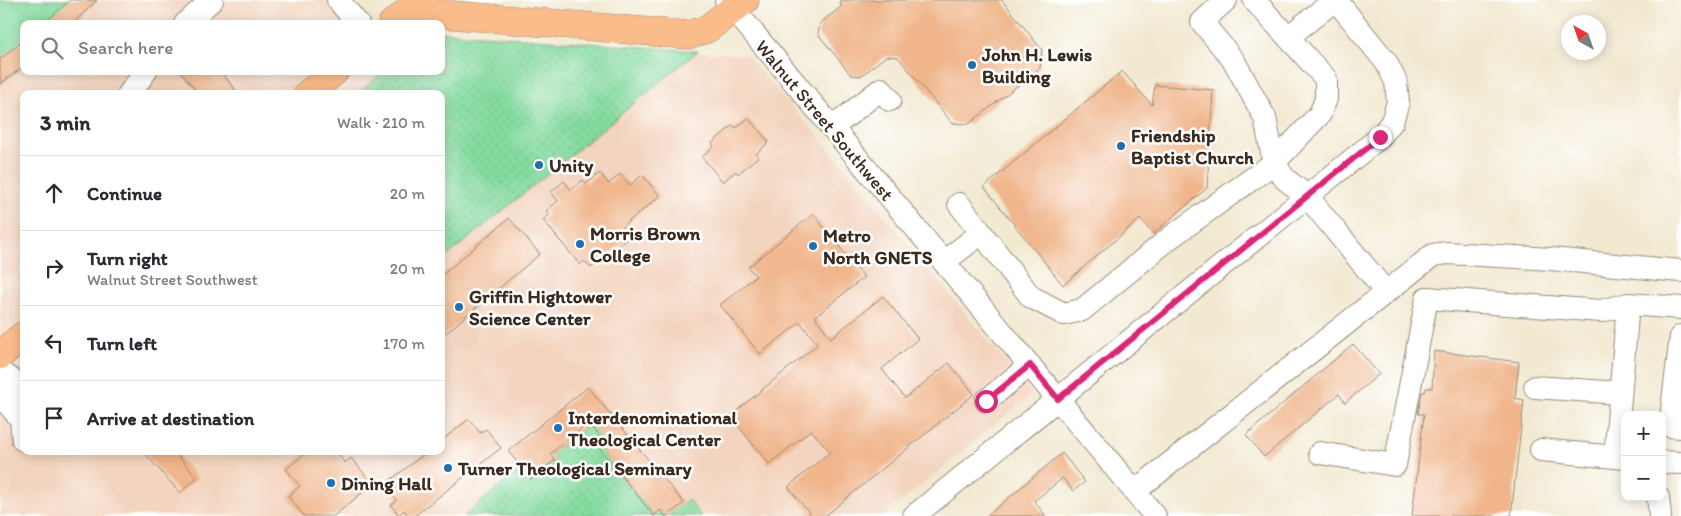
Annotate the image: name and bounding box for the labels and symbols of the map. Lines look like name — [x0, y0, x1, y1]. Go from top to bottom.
north arrow — [1561, 15, 1606, 60]
street label: Walnut Street Southwest — [751, 35, 899, 205]
place label: John H. Lewis Building — [981, 43, 1093, 88]
marker: John H. Lewis Building — [966, 59, 978, 71]
place label: Friendship Baptist Church — [1131, 124, 1254, 169]
route end — [1369, 126, 1392, 149]
marker: Friendship Baptist Church — [1115, 140, 1127, 152]
place label: Unity — [549, 154, 594, 177]
marker: Unity — [533, 159, 545, 171]
place label: Morris Brown College — [590, 222, 700, 267]
place label: Metro North GNETS — [823, 224, 933, 269]
marker: Morris Brown College — [574, 238, 586, 250]
marker: Metro North GNETS — [807, 240, 819, 252]
place label: Griffin Hightower Science Center — [469, 285, 612, 330]
marker: Griffin Hightower Science Center — [453, 301, 465, 313]
route start — [975, 390, 998, 413]
place label: Interdenominational Theological Center — [567, 406, 738, 451]
marker: Interdenominational Theological Center — [552, 422, 564, 434]
place label: Turner Theological Seminary — [457, 457, 692, 480]
marker: Turner Theological Seminary — [442, 462, 454, 474]
place label: Dining Hall — [341, 472, 433, 495]
marker: Dining Hall — [325, 477, 337, 489]

